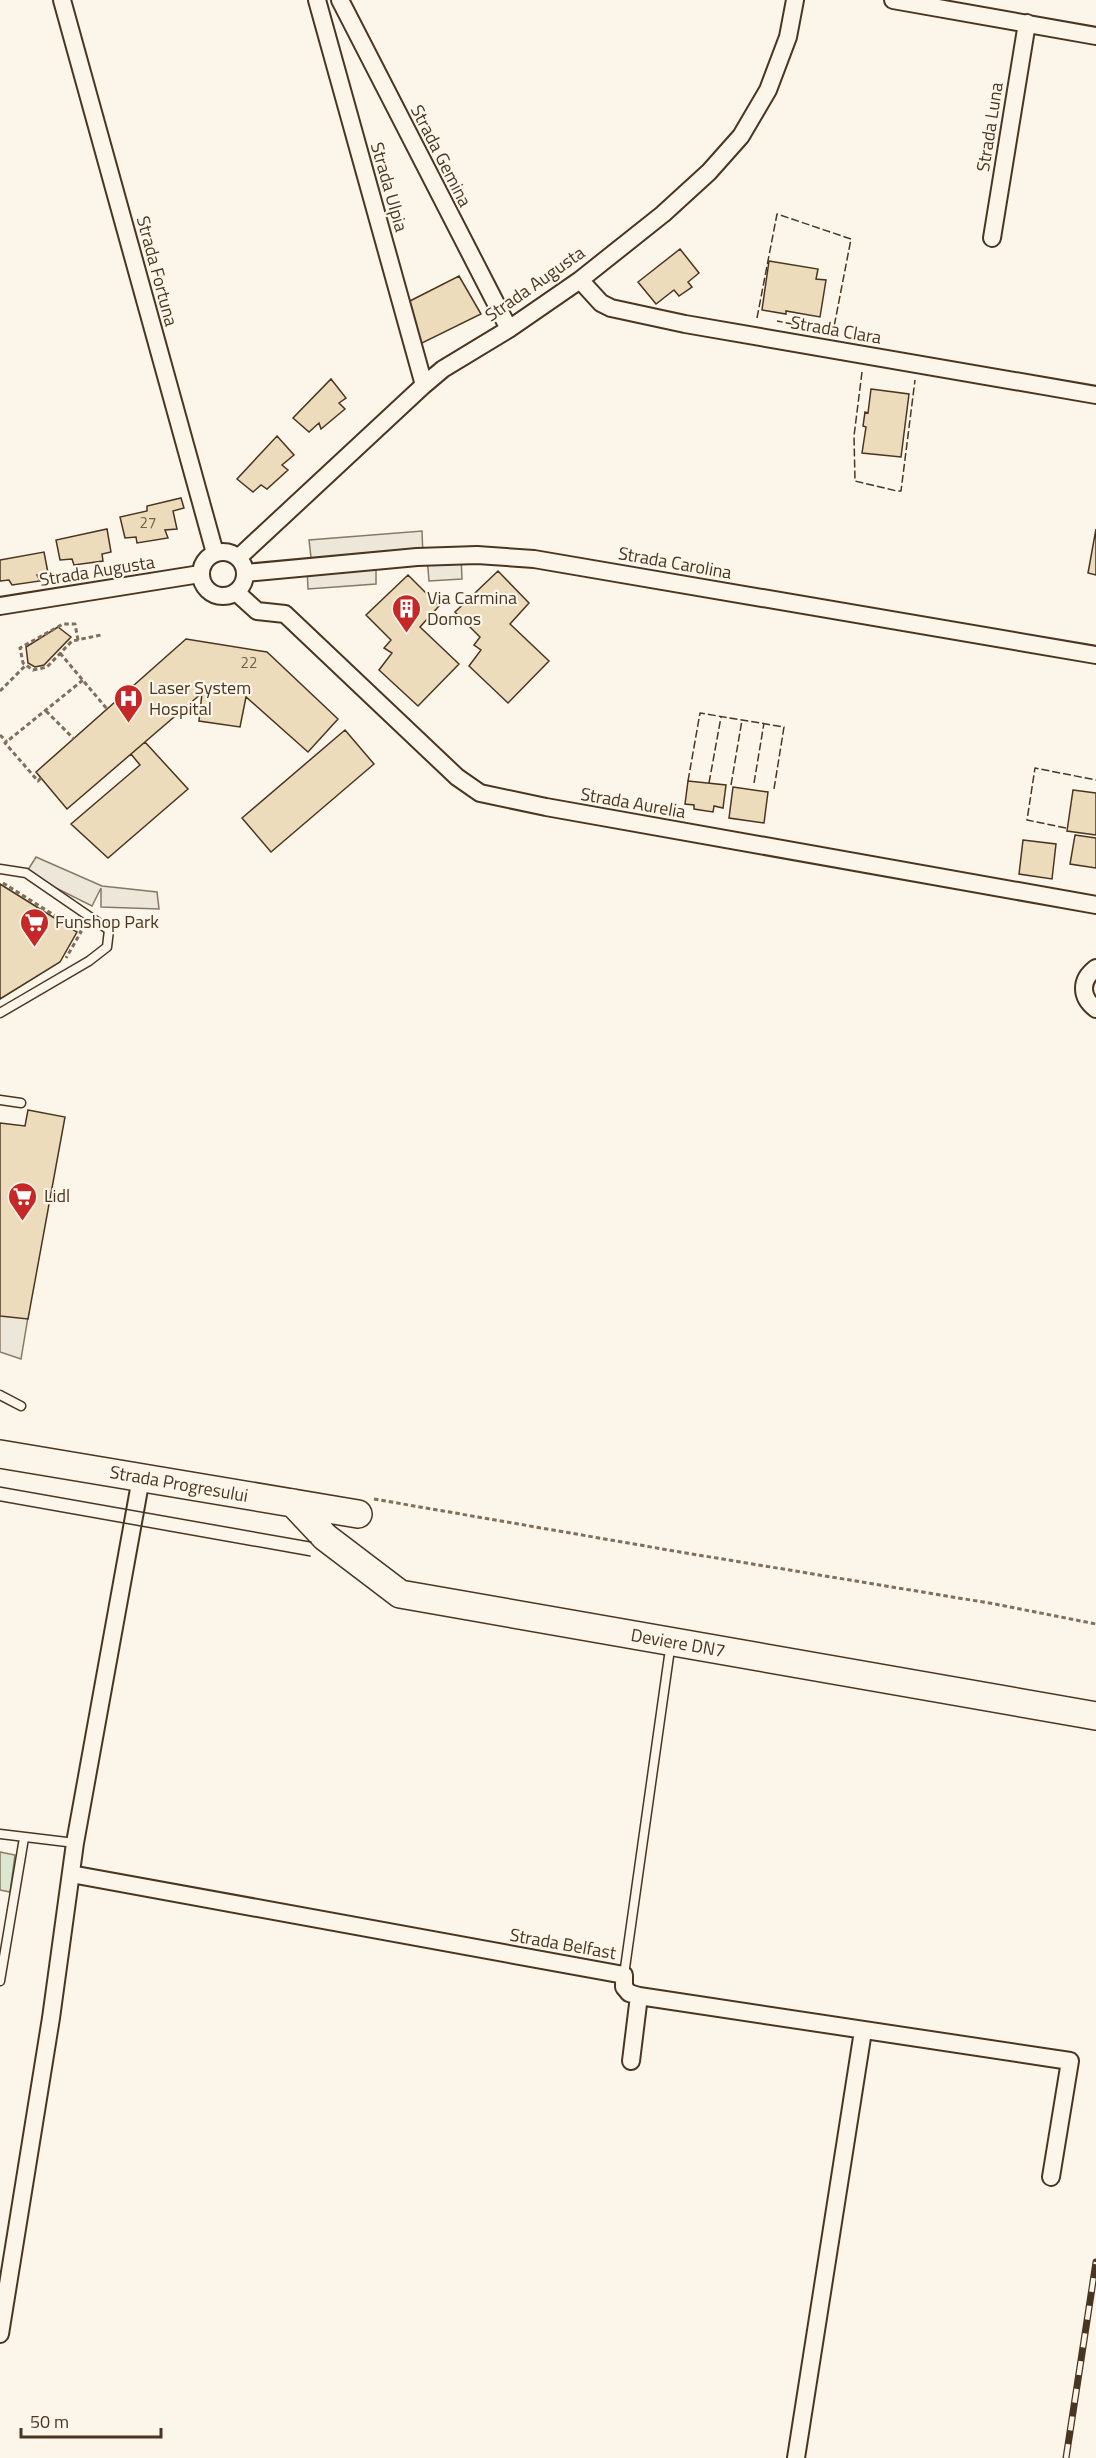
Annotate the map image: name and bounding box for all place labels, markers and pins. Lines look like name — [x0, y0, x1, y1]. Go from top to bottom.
place label: Via Carmina Domos — [427, 584, 517, 632]
building icon: Via Carmina Domos — [390, 592, 422, 634]
place label: Laser System Hospital — [149, 674, 251, 722]
hospital icon: Laser System Hospital — [112, 682, 144, 724]
supermarket icon: Funshop Park — [18, 906, 50, 948]
place label: Funshop Park — [55, 908, 159, 935]
supermarket icon: Lidl — [7, 1180, 39, 1222]
place label: Lidl — [44, 1182, 70, 1209]

